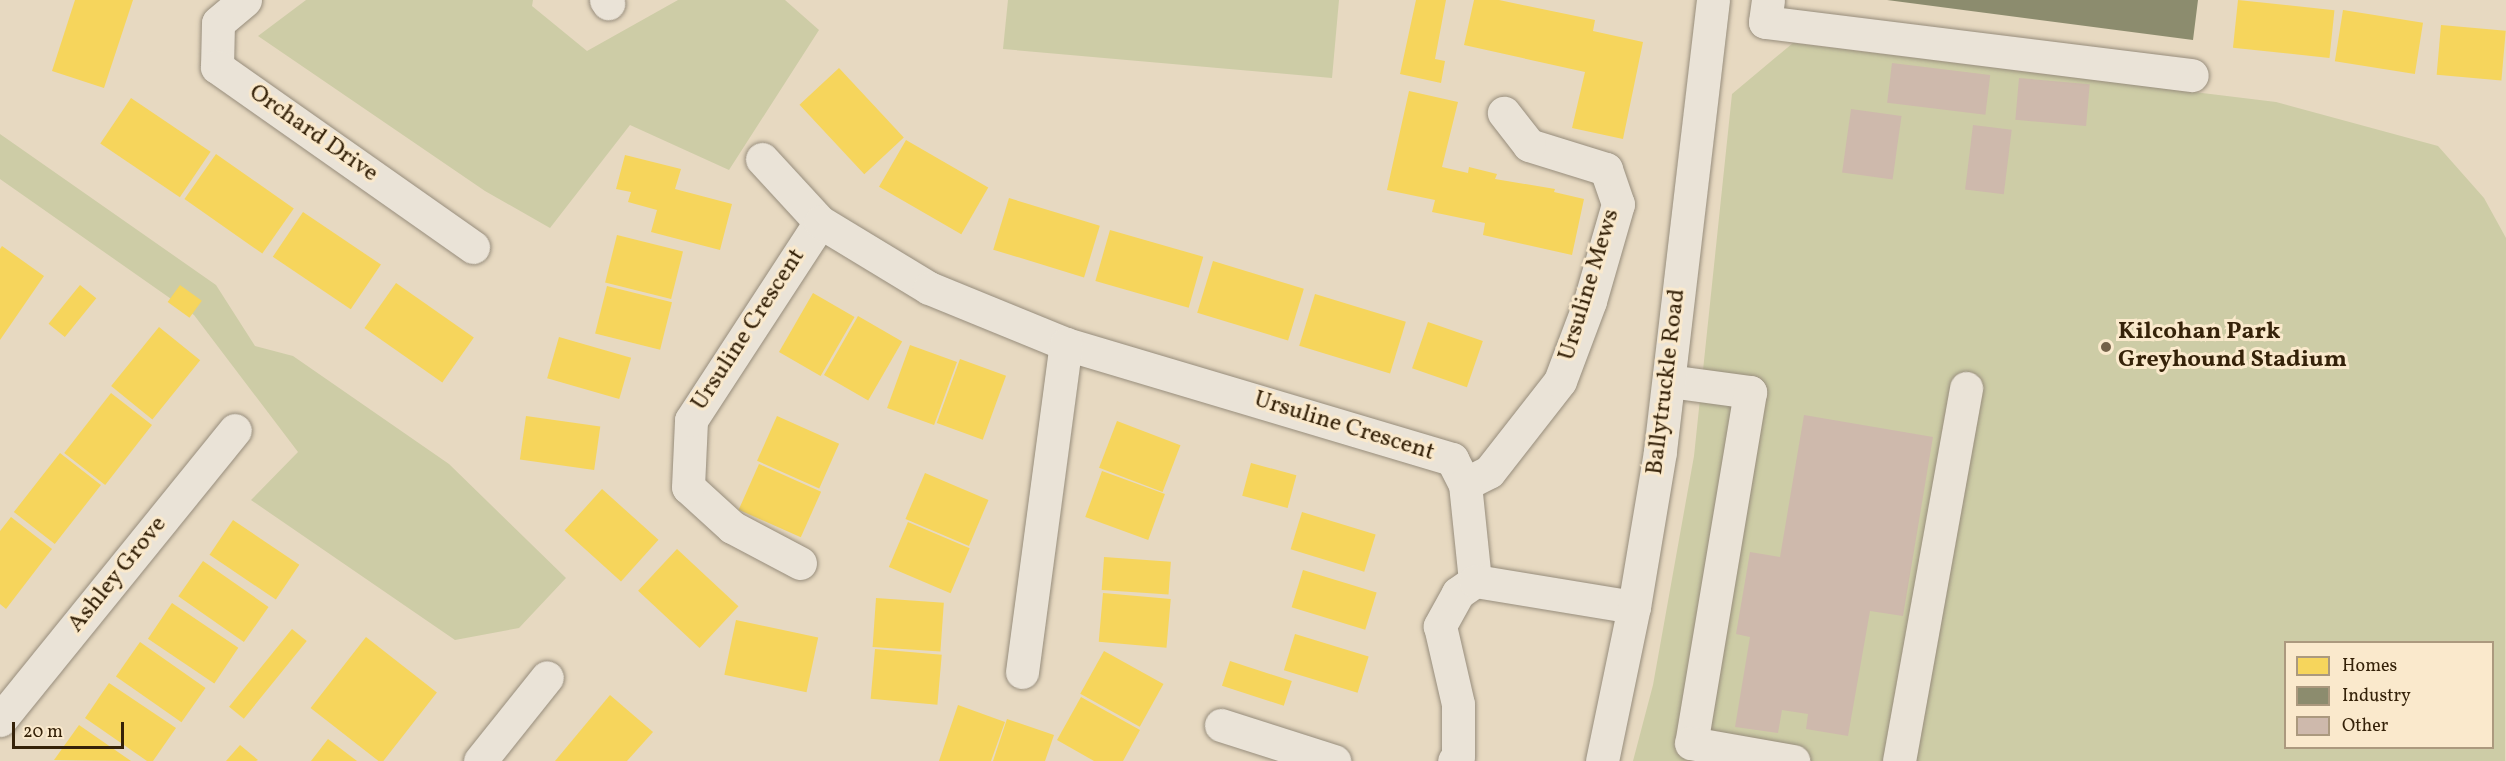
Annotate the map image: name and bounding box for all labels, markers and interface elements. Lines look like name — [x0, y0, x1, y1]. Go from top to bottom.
street label: Orchard Drive — [243, 79, 383, 189]
street label: Ursuline Mews — [1553, 206, 1627, 364]
street label: Ursuline Crescent — [686, 244, 812, 416]
street label: Ballytruckle Road — [1641, 287, 1693, 477]
place label: Kilcohan Park Greyhound Stadium — [2118, 319, 2347, 375]
marker: Kilcohan Park Greyhound Stadium — [2099, 340, 2113, 354]
street label: Ursuline Crescent — [1250, 386, 1438, 468]
street label: Ashley Grove — [62, 511, 174, 639]
legend — [2284, 641, 2494, 749]
text: Homes — [2342, 654, 2397, 679]
text: Industry — [2342, 684, 2411, 709]
scale bar — [15, 710, 128, 748]
text: Other — [2342, 714, 2388, 739]
text: 20 m — [23, 720, 63, 745]

